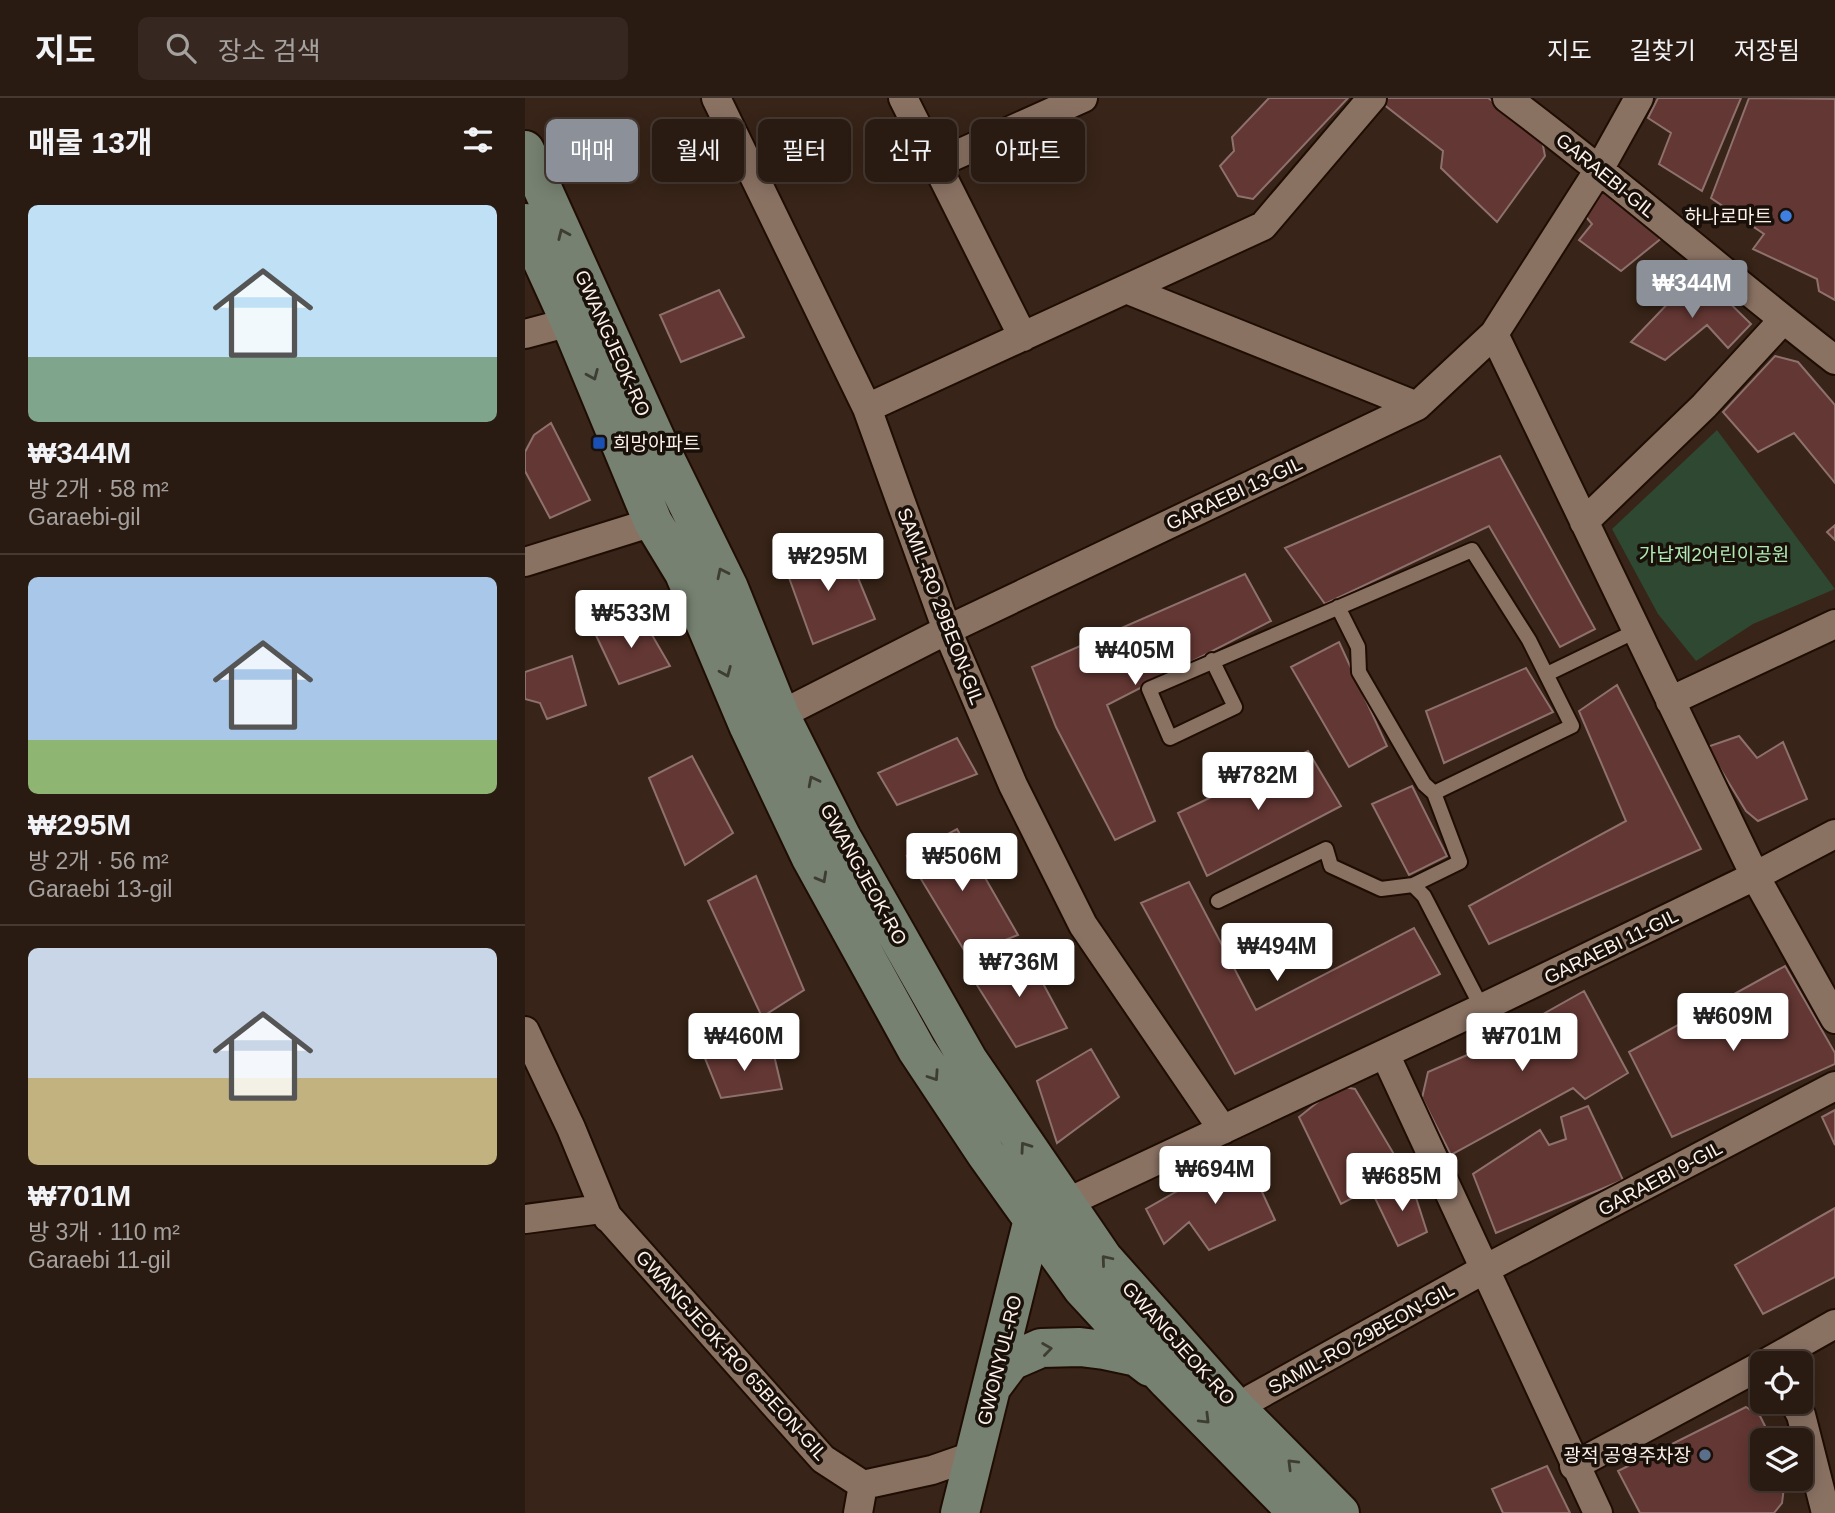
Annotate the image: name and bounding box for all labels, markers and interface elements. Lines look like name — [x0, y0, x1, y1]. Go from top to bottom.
search box — [138, 17, 628, 80]
icon: search — [162, 29, 200, 67]
text: 지도 — [35, 32, 96, 69]
text: 장소 검색 — [218, 36, 321, 66]
text: 지도 — [1547, 37, 1592, 64]
text: 길찾기 — [1630, 37, 1696, 64]
text: 저장됨 — [1734, 37, 1800, 64]
chip: 매매 — [546, 119, 638, 182]
chip: 월세 — [652, 119, 744, 182]
chip: 필터 — [758, 119, 851, 182]
chip: 신규 — [865, 119, 957, 182]
chip: 아파트 — [971, 119, 1085, 182]
icon: filters — [459, 121, 497, 159]
text: 매물 13개 — [28, 126, 153, 159]
street label: GARAEBI-GIL — [1552, 129, 1659, 222]
place label: 하나로마트 — [1685, 206, 1772, 227]
marker: 하나로마트 — [1778, 208, 1794, 224]
one-way arrow — [557, 229, 571, 241]
icon: home — [200, 250, 326, 376]
pin: ₩344M — [1643, 260, 1741, 320]
street label: GWANGJEOK-RO — [571, 267, 654, 419]
text: ₩344M — [1652, 270, 1732, 296]
one-way arrow — [584, 369, 598, 381]
place label: 희망아파트 — [613, 433, 700, 454]
marker: 희망아파트 — [591, 435, 607, 451]
text: ₩344M — [28, 436, 131, 469]
street label: GARAEBI 13-GIL — [1163, 453, 1306, 534]
text: 방 2개 · 58 m² — [28, 476, 169, 502]
text: Garaebi-gil — [28, 504, 141, 530]
street label: SAMIL-RO 29BEON-GIL — [893, 505, 988, 708]
pin: ₩295M — [779, 533, 877, 593]
text: ₩295M — [788, 543, 868, 569]
park label: 가납제2어린이공원 — [1639, 544, 1789, 565]
one-way arrow — [716, 568, 730, 580]
pin: ₩533M — [582, 590, 680, 650]
text: ₩533M — [591, 600, 671, 626]
icon: home — [200, 622, 326, 748]
pin: ₩405M — [1086, 628, 1184, 687]
text: ₩405M — [1095, 637, 1175, 663]
one-way arrow — [717, 665, 731, 677]
pin: ₩782M — [1209, 752, 1307, 812]
text: ₩782M — [1218, 762, 1298, 788]
one-way arrow — [808, 776, 822, 788]
street label: GWANGJEOK-RO — [816, 800, 911, 948]
text: ₩295M — [28, 808, 131, 841]
pin: ₩506M — [913, 834, 1011, 893]
text: ₩506M — [922, 843, 1002, 869]
text: 방 2개 · 56 m² — [28, 848, 169, 874]
one-way arrow — [814, 870, 827, 883]
text: Garaebi 13-gil — [28, 876, 172, 902]
street label: GARAEBI 11-GIL — [1541, 905, 1682, 988]
pin: ₩494M — [1228, 924, 1326, 983]
text: ₩494M — [1237, 933, 1317, 959]
pin: ₩736M — [970, 940, 1068, 999]
text: ₩736M — [979, 949, 1059, 975]
icon: home — [200, 993, 326, 1119]
pin: ₩609M — [1684, 993, 1782, 1053]
text: ₩609M — [1693, 1003, 1773, 1029]
pin: ₩460M — [695, 1014, 793, 1073]
pin: ₩701M — [1473, 1014, 1571, 1073]
text: ₩460M — [704, 1023, 784, 1049]
text: ₩701M — [1482, 1023, 1562, 1049]
one-way arrow — [926, 1068, 939, 1081]
street label: GARAEBI 9-GIL — [1595, 1137, 1726, 1220]
one-way arrow — [1021, 1142, 1033, 1155]
pin: ₩694M — [1166, 1146, 1264, 1206]
pin: ₩685M — [1353, 1154, 1451, 1213]
text: ₩694M — [1175, 1156, 1255, 1182]
text: ₩685M — [1362, 1163, 1442, 1189]
text: ₩701M — [28, 1179, 131, 1212]
text: 방 3개 · 110 m² — [28, 1219, 180, 1245]
street label: GWANGJEOK-RO 65BEON-GIL — [632, 1246, 831, 1464]
text: Garaebi 11-gil — [28, 1247, 171, 1273]
one-way arrow — [1102, 1255, 1114, 1268]
street label: GWANGJEOK-RO — [1118, 1278, 1239, 1409]
street label: SAMIL-RO 29BEON-GIL — [1265, 1279, 1458, 1398]
street label: GWONYUL-RO — [973, 1293, 1026, 1427]
one-way arrow — [1041, 1342, 1053, 1357]
map controls — [1750, 1351, 1813, 1491]
button: locate — [1750, 1351, 1813, 1414]
one-way arrow — [1197, 1411, 1209, 1423]
button: layers — [1750, 1428, 1813, 1491]
place label: 광적 공영주차장 — [1563, 1445, 1691, 1466]
marker: 광적 공영주차장 — [1697, 1447, 1713, 1463]
one-way arrow — [1287, 1460, 1300, 1473]

